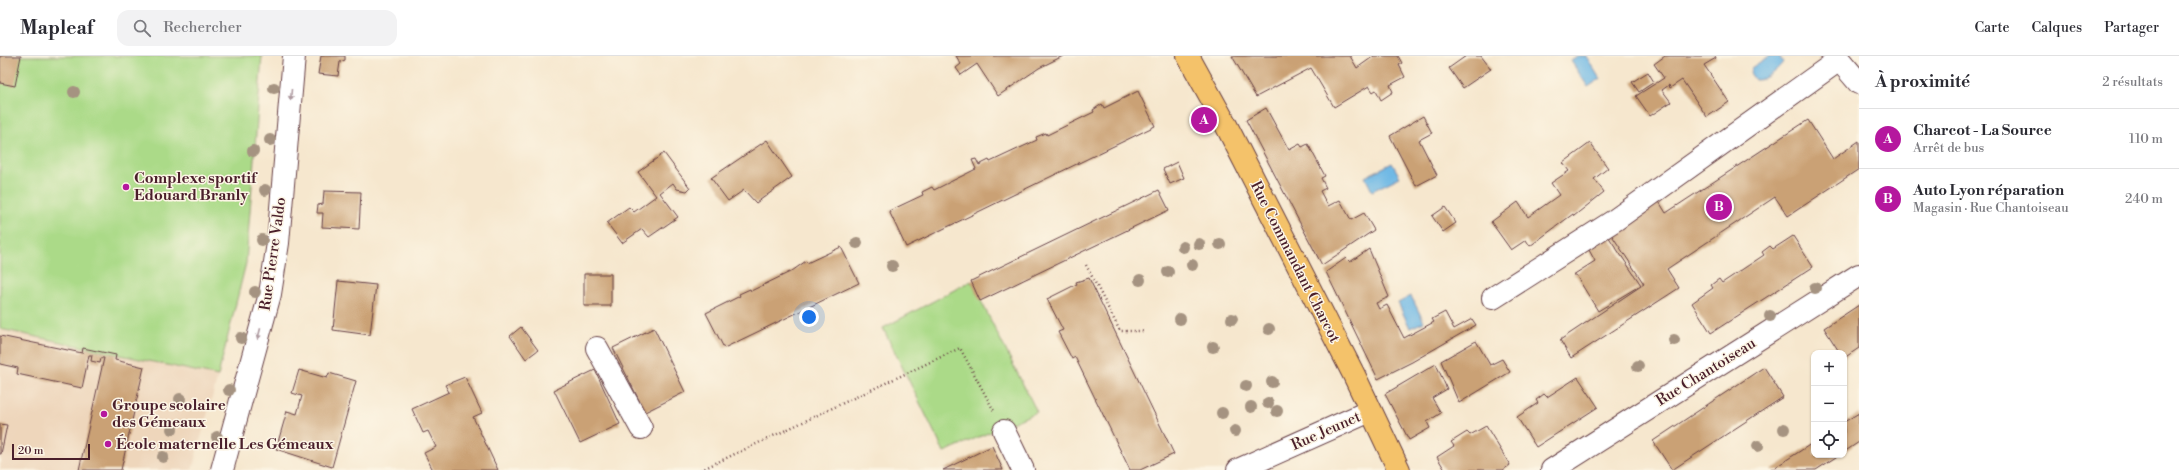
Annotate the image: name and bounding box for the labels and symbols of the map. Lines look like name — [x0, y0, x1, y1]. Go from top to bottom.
one-way arrow — [287, 89, 294, 101]
pin: A — [1191, 105, 1217, 135]
place label: Complexe sportif Edouard Branly — [134, 169, 258, 205]
street label: Rue Commandant Charcot — [1246, 178, 1344, 347]
marker: Complexe sportif Edouard Branly — [121, 182, 131, 192]
pin: B — [1706, 192, 1732, 222]
street label: Rue Pierre Valdo — [256, 196, 290, 312]
your location — [799, 307, 819, 327]
one-way arrow — [256, 328, 262, 341]
street label: Rue Chantoiseau — [1653, 333, 1760, 410]
place label: Groupe scolaire des Gémeaux — [112, 396, 226, 432]
street label: Rue Jeunet — [1288, 407, 1364, 455]
marker: Groupe scolaire des Gémeaux — [99, 409, 109, 419]
place label: École maternelle Les Gémeaux — [116, 434, 334, 454]
marker: École maternelle Les Gémeaux — [103, 439, 113, 449]
scale bar — [12, 442, 90, 461]

